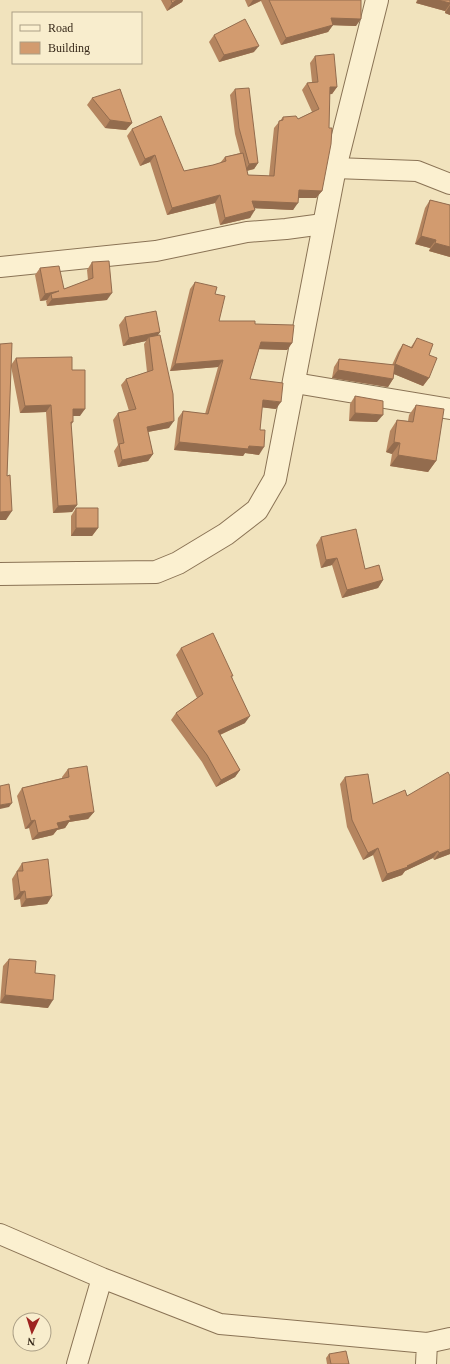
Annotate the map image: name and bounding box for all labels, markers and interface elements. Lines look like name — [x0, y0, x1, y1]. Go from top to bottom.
legend — [12, 12, 142, 64]
text: Road — [48, 21, 73, 35]
text: Building — [48, 41, 90, 55]
north arrow — [12, 1312, 52, 1352]
text: N — [27, 1336, 36, 1348]

